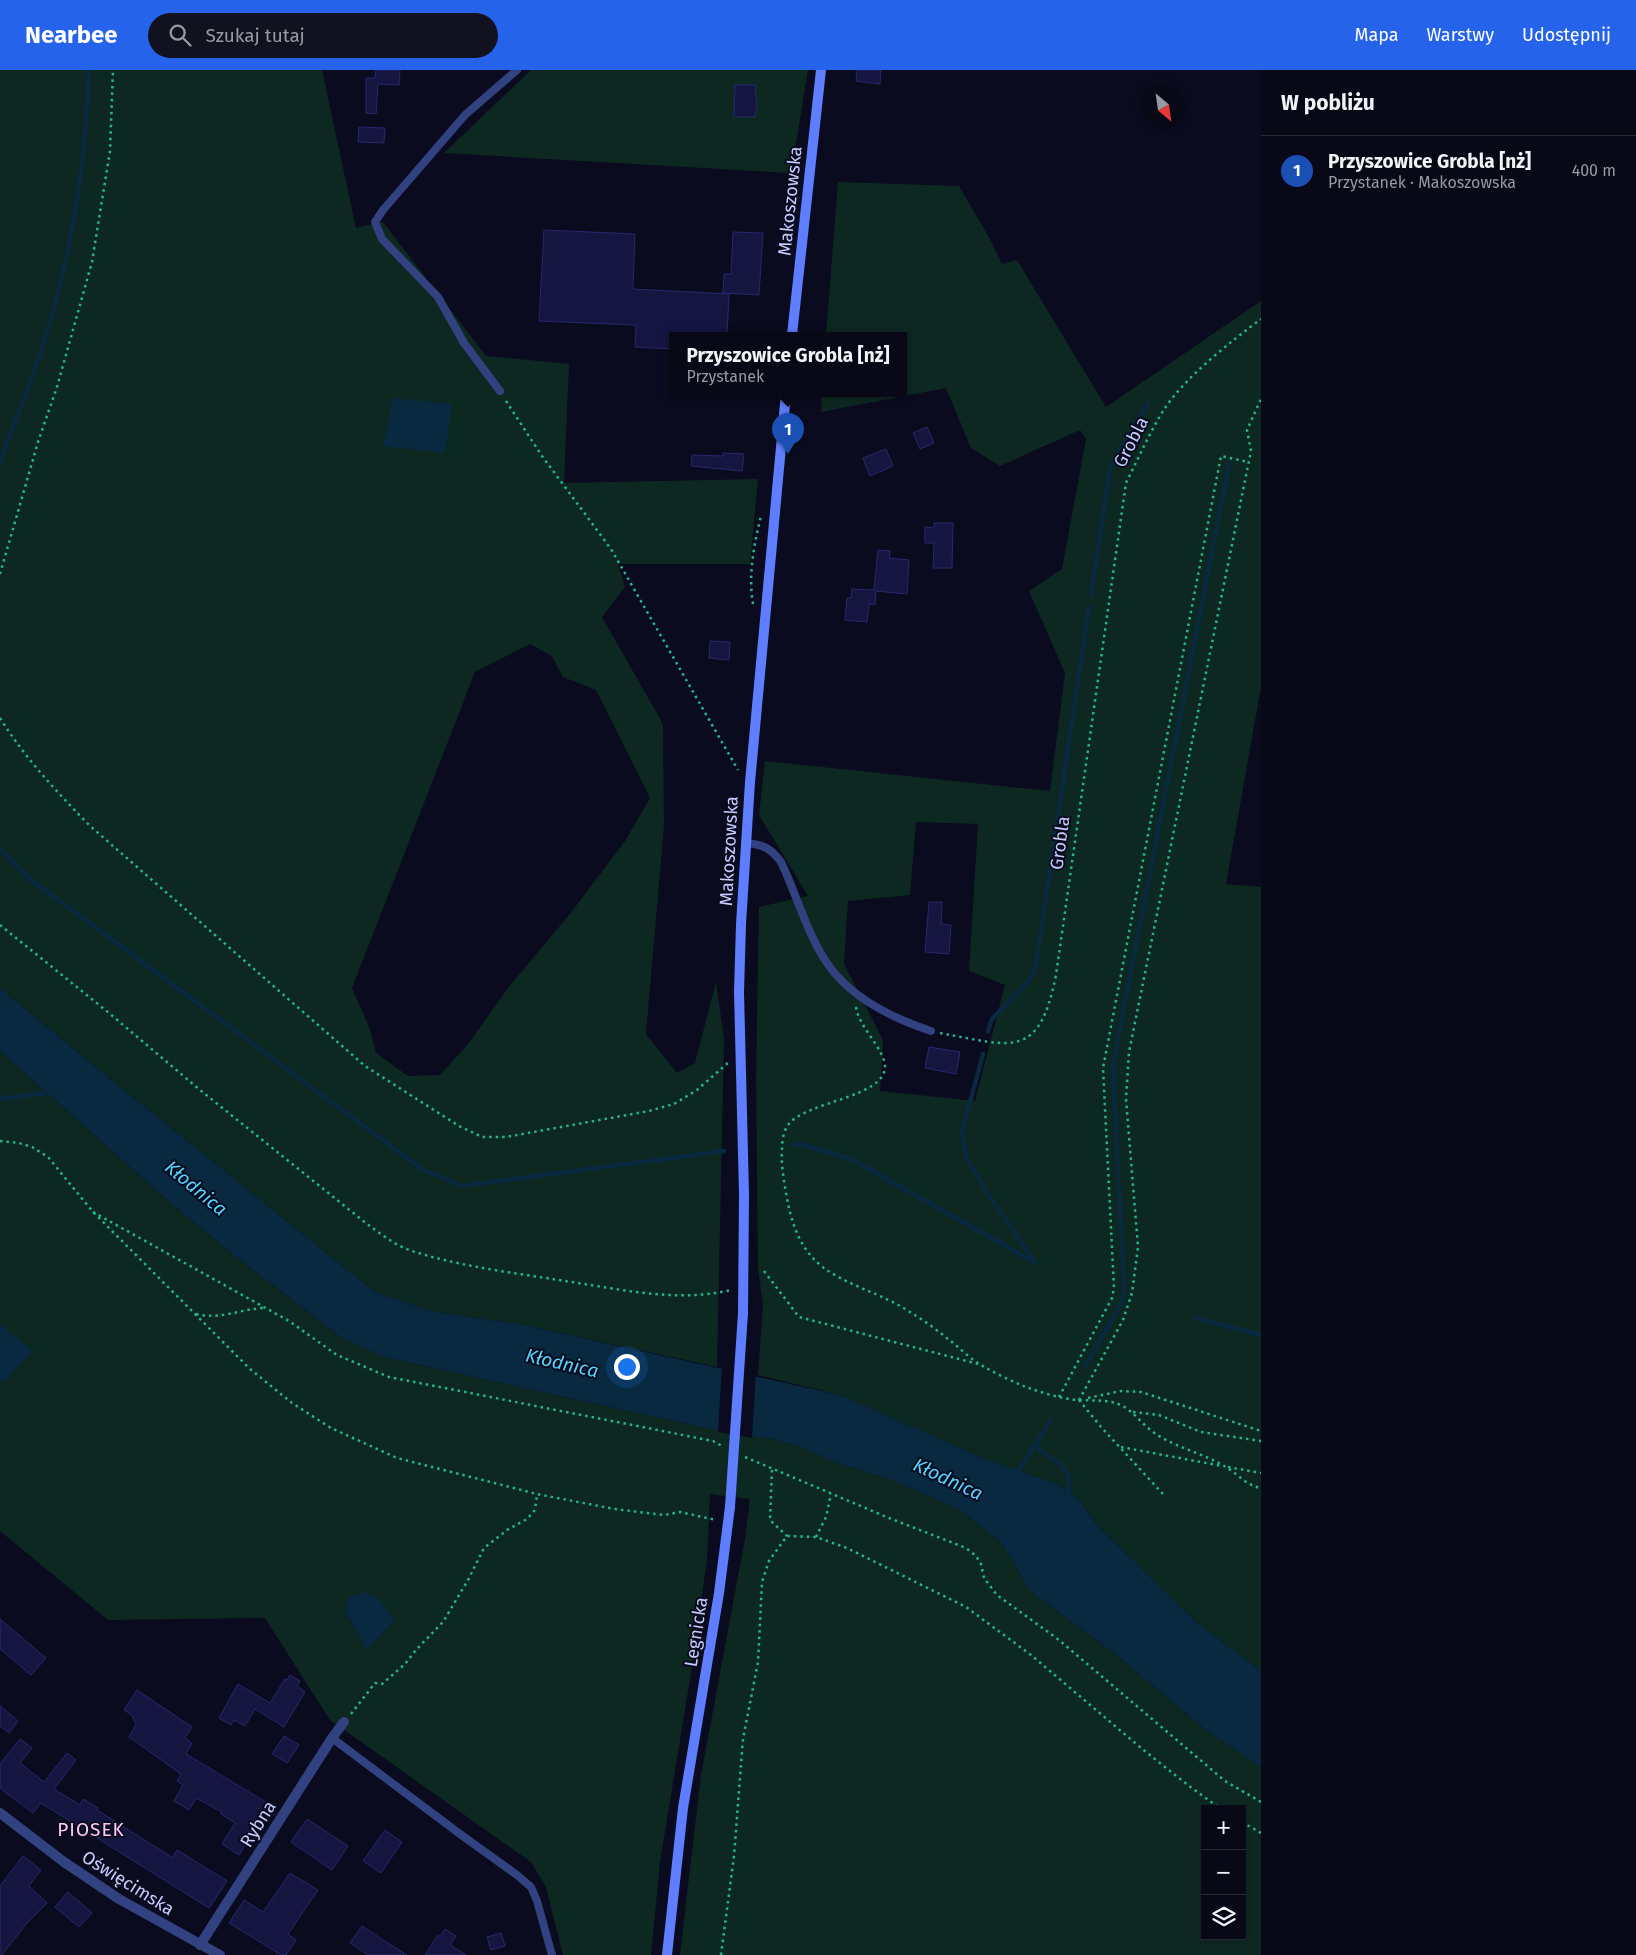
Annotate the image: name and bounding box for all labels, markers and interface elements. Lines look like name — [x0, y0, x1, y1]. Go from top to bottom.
search box — [148, 13, 498, 58]
text: Nearbee — [25, 21, 118, 49]
icon: search — [166, 21, 194, 49]
text: Szukaj tutaj — [206, 24, 305, 47]
text: Mapa — [1354, 24, 1399, 46]
text: Warstwy — [1427, 24, 1494, 46]
text: Udostępnij — [1522, 24, 1611, 46]
north arrow — [1141, 85, 1186, 130]
text: W pobliżu — [1281, 90, 1375, 116]
street label: Makoszowska — [773, 145, 807, 257]
text: Przyszowice Grobla [nż] — [1328, 150, 1531, 173]
text: 1 — [1293, 161, 1301, 180]
text: 400 m — [1572, 161, 1616, 180]
text: Przystanek · Makoszowska — [1328, 173, 1516, 192]
popup — [669, 332, 907, 397]
text: Przyszowice Grobla [nż] — [686, 344, 890, 367]
text: Przystanek — [686, 367, 764, 386]
pin: 1 — [772, 413, 804, 454]
street label: Grobla — [1109, 413, 1153, 471]
street label: Makoszowska — [715, 795, 743, 907]
street label: Grobla — [1045, 815, 1075, 871]
water label: Kłodnica — [160, 1155, 232, 1221]
water label: Kłodnica — [523, 1343, 601, 1383]
your location — [614, 1354, 640, 1380]
water label: Kłodnica — [910, 1453, 986, 1505]
street label: Legnicka — [680, 1595, 712, 1669]
street label: Rybna — [235, 1797, 281, 1851]
map controls — [1201, 1805, 1246, 1940]
button: + — [1201, 1805, 1246, 1850]
district label: PIOSEK — [57, 1818, 125, 1841]
street label: Oświęcimska — [78, 1846, 178, 1920]
button: − — [1201, 1850, 1246, 1895]
button: layers — [1201, 1895, 1246, 1940]

